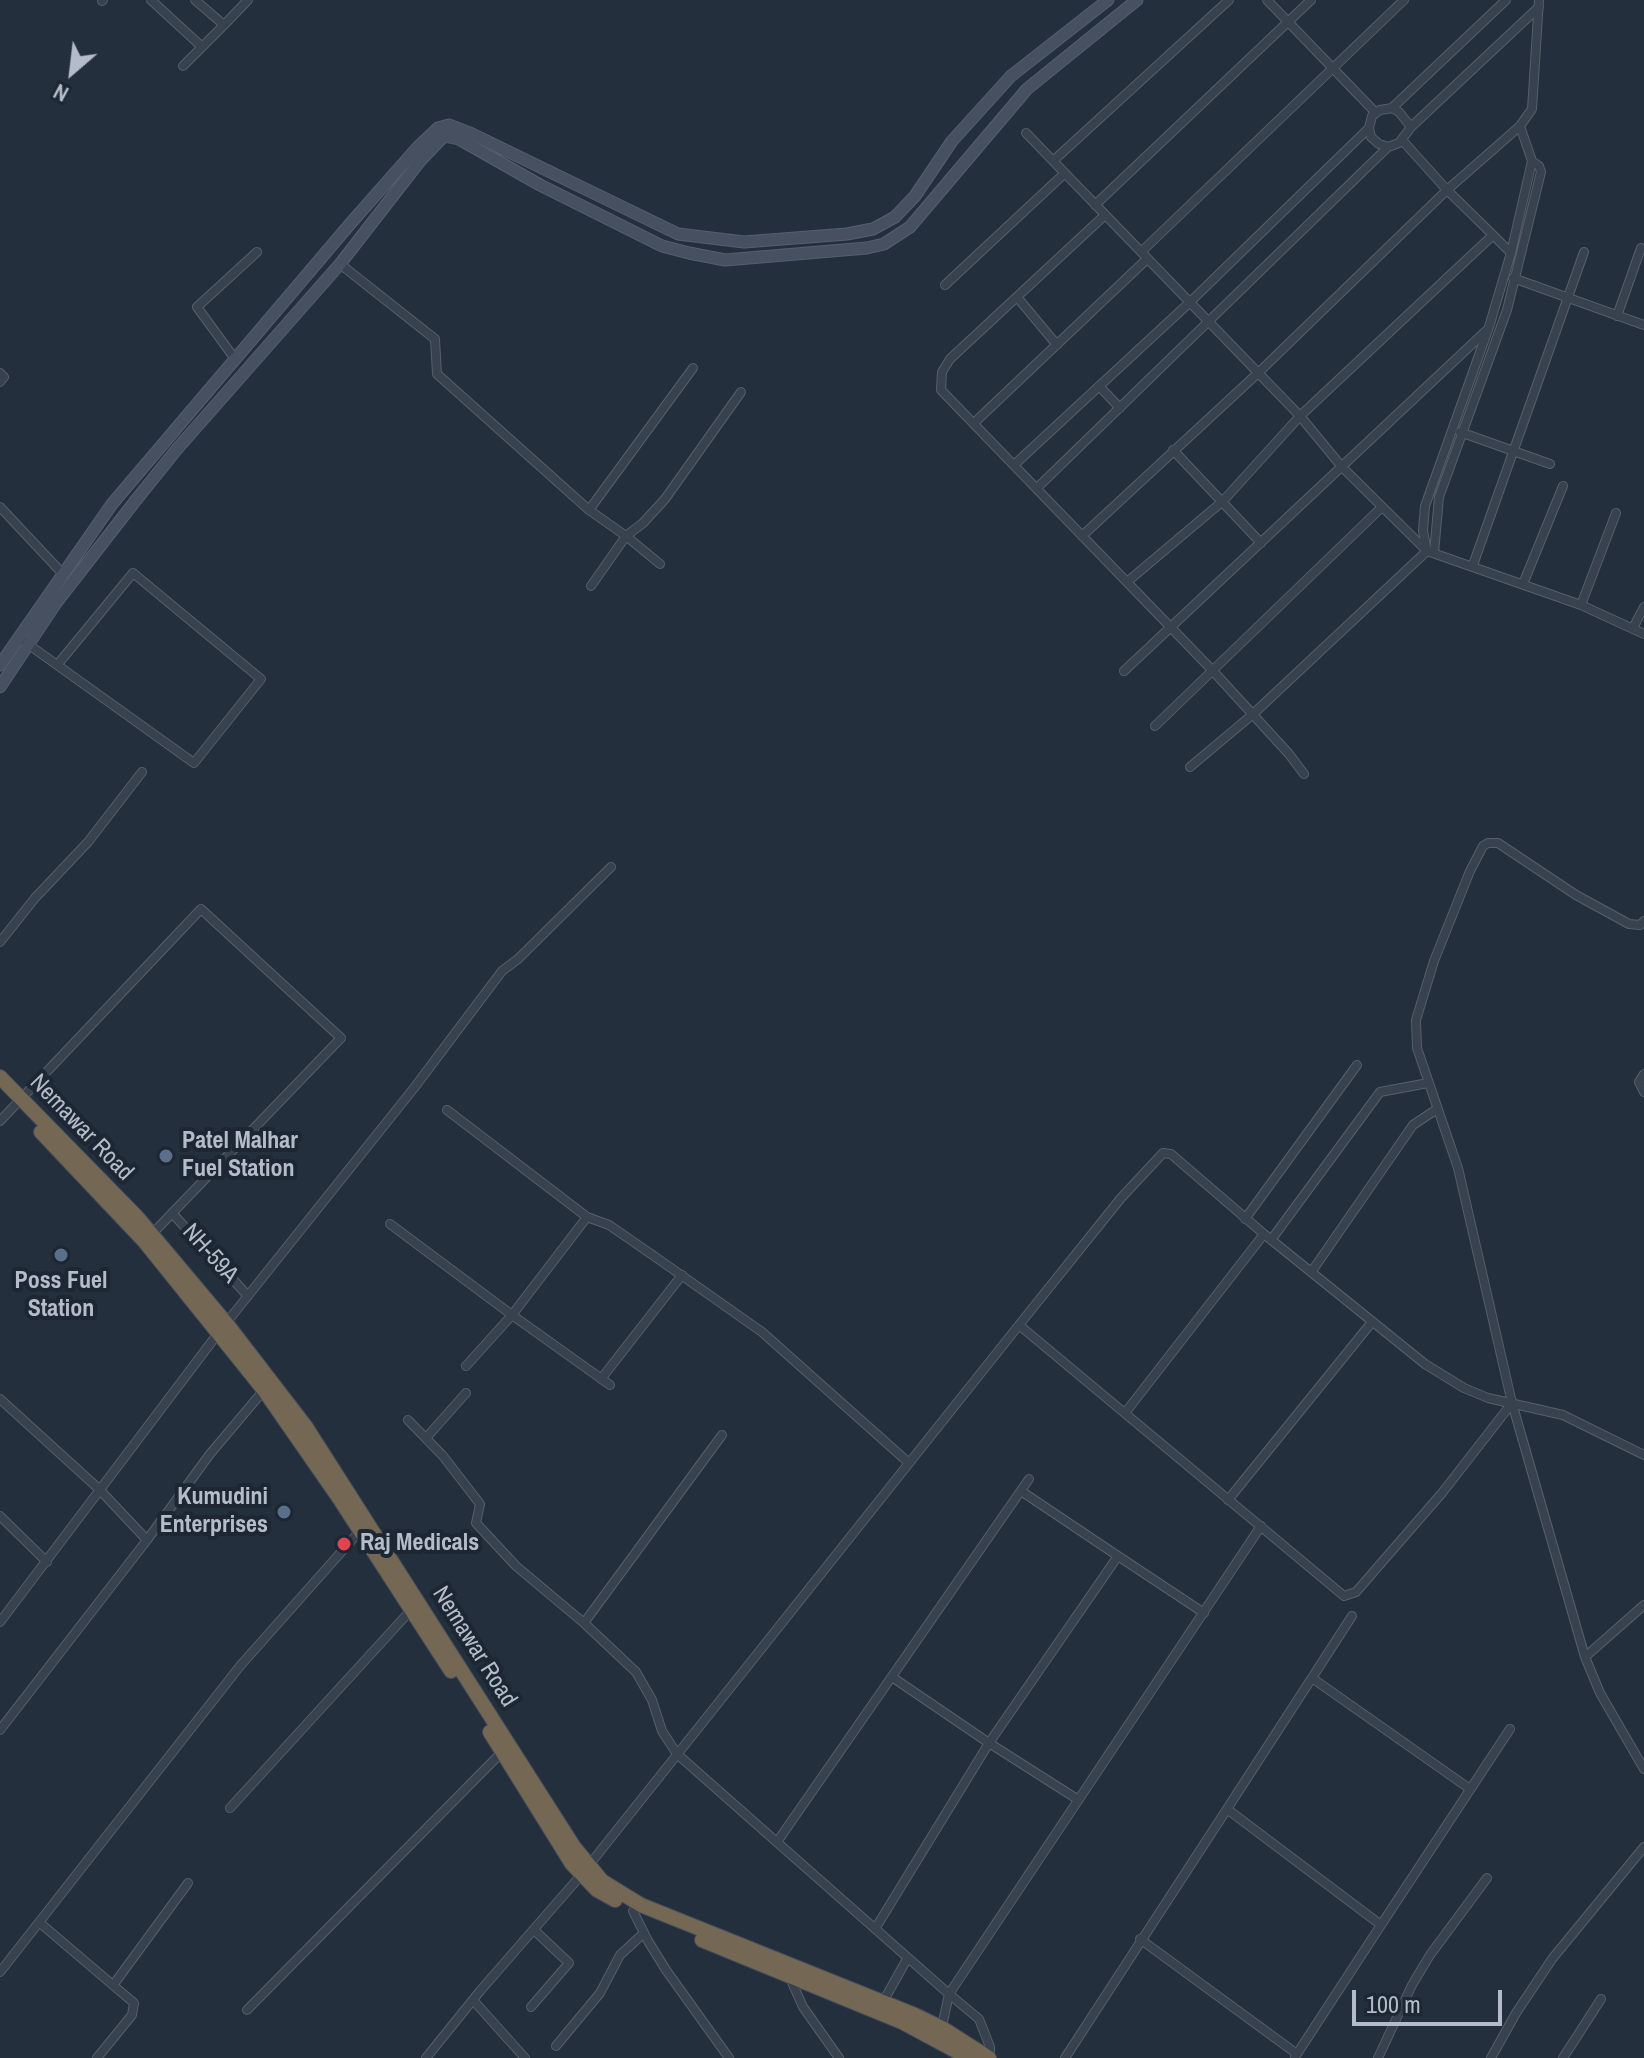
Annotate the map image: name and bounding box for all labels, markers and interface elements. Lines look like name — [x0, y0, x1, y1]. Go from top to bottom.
north arrow — [32, 32, 112, 112]
text: N — [48, 77, 74, 109]
street label: Nemawar Road — [23, 1069, 139, 1187]
place label: Patel Malhar Fuel Station — [182, 1128, 298, 1184]
marker: Patel Malhar Fuel Station — [157, 1147, 175, 1165]
street label: NH-59A — [176, 1218, 244, 1290]
marker: Poss Fuel Station — [52, 1246, 70, 1264]
place label: Poss Fuel Station — [15, 1268, 107, 1324]
place label: Kumudini Enterprises — [160, 1484, 268, 1540]
marker: Kumudini Enterprises — [275, 1503, 293, 1521]
place label: Raj Medicals — [360, 1530, 479, 1558]
marker: Raj Medicals — [335, 1535, 353, 1553]
street label: Nemawar Road — [426, 1581, 522, 1713]
scale bar — [1356, 1974, 1506, 2024]
text: 100 m — [1366, 1988, 1421, 2020]

